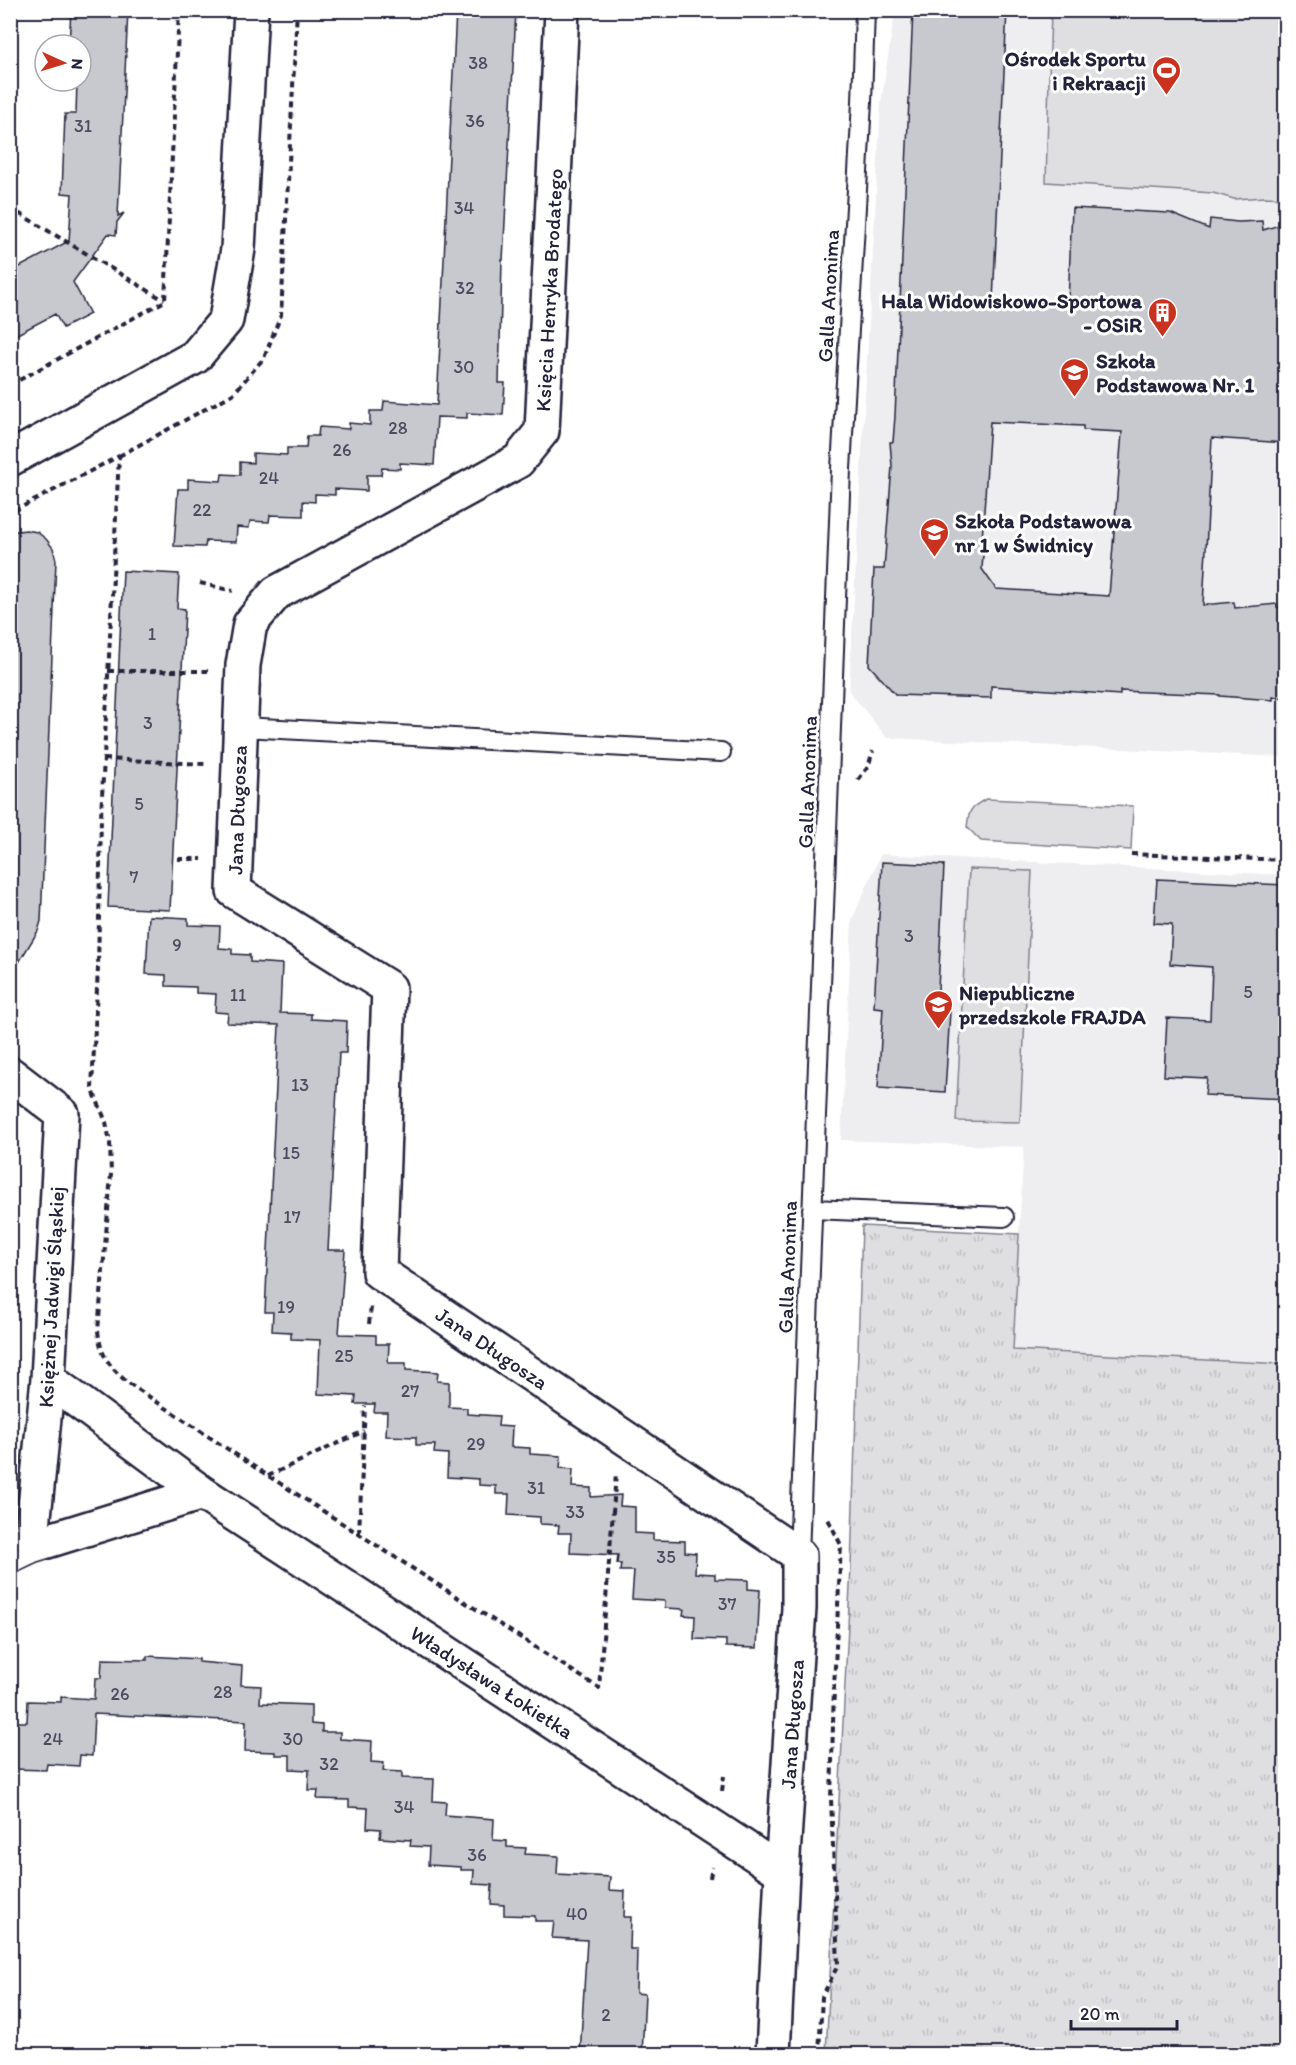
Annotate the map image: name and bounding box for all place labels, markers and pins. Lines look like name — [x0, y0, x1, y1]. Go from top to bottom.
place label: Ośrodek Sportu i Rekraacji — [1005, 46, 1146, 96]
sports icon: Ośrodek Sportu i Rekraacji — [1151, 54, 1183, 96]
place label: Hala Widowiskowo-Sportowa - OSiR — [881, 288, 1143, 337]
building icon: Hala Widowiskowo-Sportowa - OSiR — [1147, 296, 1179, 338]
place label: Szkoła Podstawowa Nr. 1 — [1096, 348, 1255, 397]
school or university icon: Szkoła Podstawowa Nr. 1 — [1059, 356, 1091, 398]
place label: Szkoła Podstawowa nr 1 w Świdnicy — [954, 508, 1133, 558]
school or university icon: Szkoła Podstawowa nr 1 w Świdnicy — [918, 516, 950, 558]
place label: Niepubliczne przedszkole FRAJDA — [958, 980, 1146, 1030]
school or university icon: Niepubliczne przedszkole FRAJDA — [922, 988, 954, 1030]

